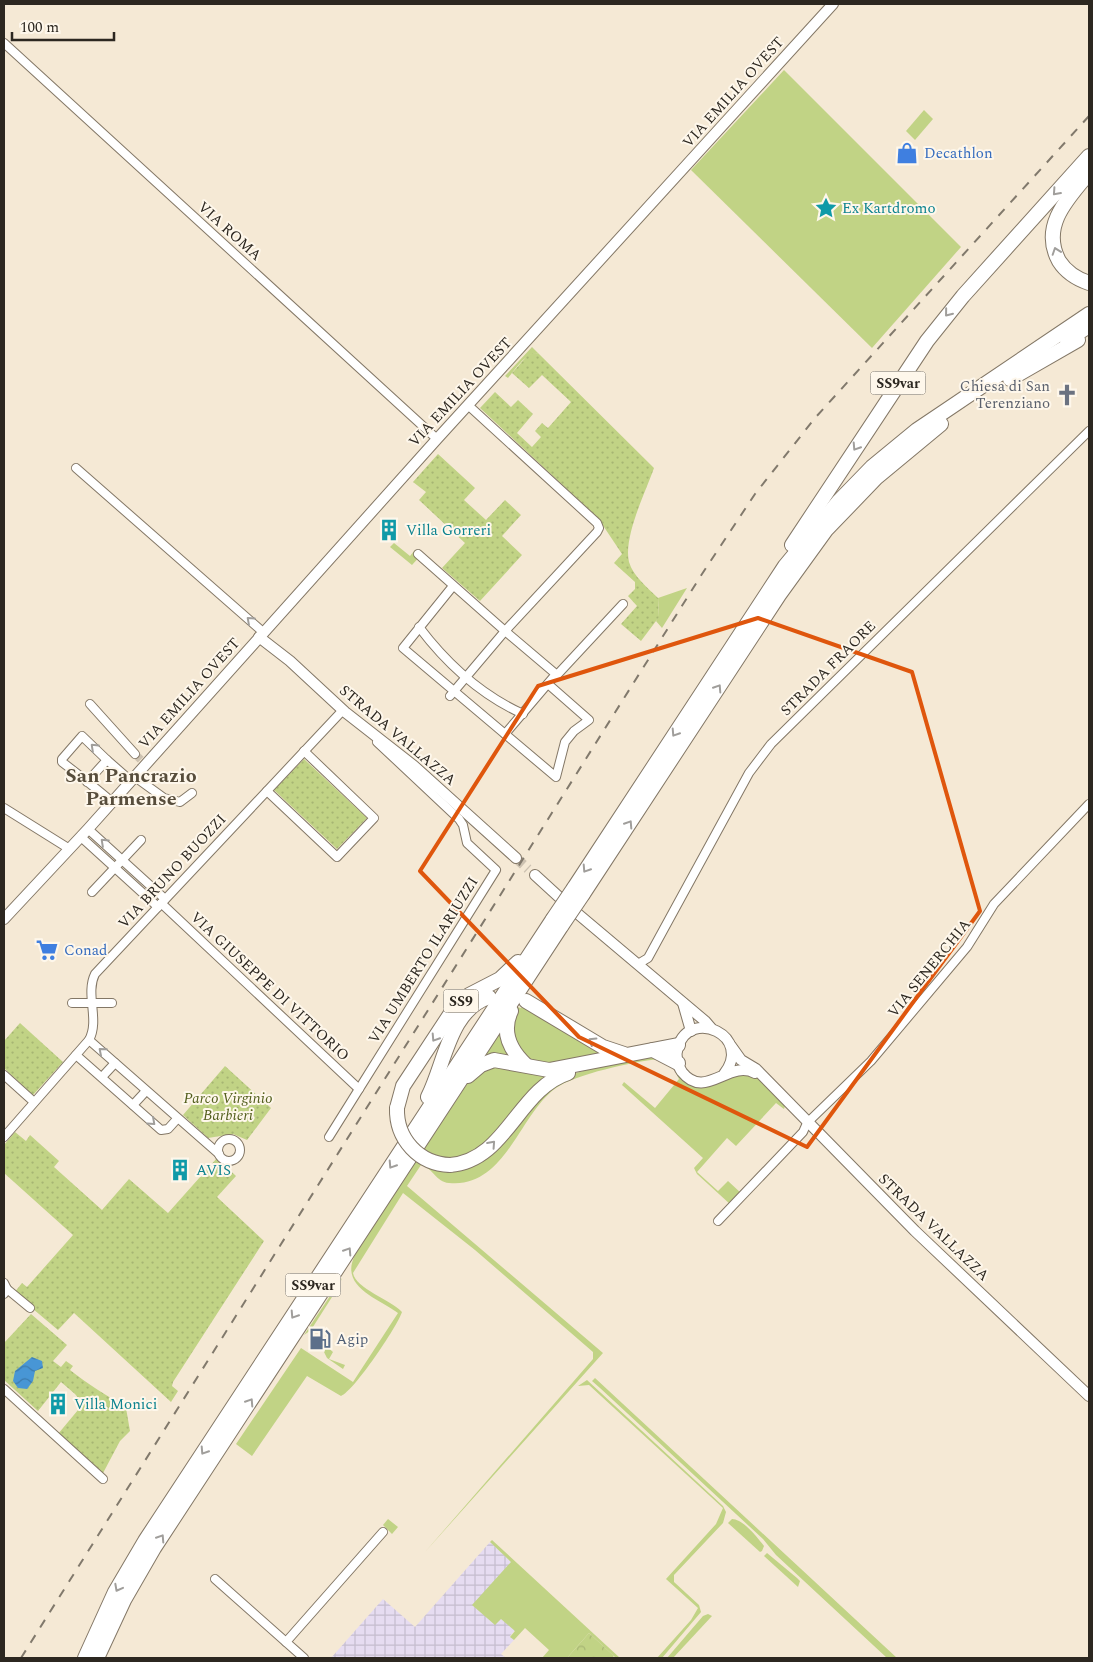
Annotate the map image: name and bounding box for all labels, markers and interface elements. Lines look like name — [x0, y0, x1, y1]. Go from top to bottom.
scale bar — [12, 10, 115, 42]
text: 100 m — [20, 16, 59, 39]
street label: VIA EMILIA OVEST — [677, 32, 790, 153]
shop icon: Decathlon — [894, 140, 920, 166]
place label: Decathlon — [924, 142, 993, 165]
one-way arrow — [1053, 186, 1062, 195]
place icon: Ex Kartdromo — [813, 195, 839, 221]
street label: VIA ROMA — [192, 196, 267, 267]
place label: Ex Kartdromo — [842, 197, 936, 220]
one-way arrow — [1052, 248, 1062, 256]
one-way arrow — [946, 307, 954, 316]
street label: VIA EMILIA OVEST — [403, 332, 517, 452]
road number: SS9var — [870, 372, 926, 394]
place label: Chiesa di San Terenziano — [960, 375, 1050, 415]
church icon: Chiesa di San Terenziano — [1054, 382, 1080, 408]
one-way arrow — [853, 441, 862, 450]
building icon: Villa Gorreri — [376, 517, 402, 543]
place label: Villa Gorreri — [406, 519, 491, 542]
street label: STRADA FRAORE — [775, 615, 881, 721]
one-way arrow — [246, 617, 255, 626]
street label: VIA EMILIA OVEST — [133, 633, 246, 754]
street label: STRADA VALLAZZA — [334, 679, 461, 791]
one-way arrow — [712, 684, 721, 694]
one-way arrow — [672, 728, 682, 737]
one-way arrow — [90, 744, 99, 753]
district label: San Pancrazio Parmense — [65, 761, 197, 814]
street label: VIA BRUNO BUOZZI — [113, 809, 232, 934]
one-way arrow — [622, 820, 632, 829]
one-way arrow — [100, 839, 109, 848]
one-way arrow — [583, 863, 592, 873]
street label: VIA UMBERTO ILARIUZZI — [363, 872, 484, 1048]
street label: VIA GIUSEPPE DI VITTORIO — [185, 906, 354, 1067]
street label: VIA SENERCHIA — [882, 914, 977, 1023]
supermarket icon: Conad — [34, 937, 60, 963]
place label: Conad — [64, 939, 107, 962]
road number: SS9 — [444, 989, 478, 1012]
one-way arrow — [431, 1033, 441, 1042]
one-way arrow — [588, 1037, 597, 1047]
one-way arrow — [98, 1048, 107, 1057]
park label: Parco Virginio Barbieri — [183, 1087, 273, 1127]
one-way arrow — [146, 1116, 155, 1125]
one-way arrow — [487, 1140, 496, 1149]
building icon: AVIS — [167, 1157, 193, 1183]
place label: AVIS — [196, 1159, 231, 1182]
one-way arrow — [389, 1159, 398, 1168]
street label: STRADA VALLAZZA — [873, 1168, 994, 1287]
one-way arrow — [342, 1248, 351, 1257]
road number: SS9var — [286, 1274, 340, 1296]
one-way arrow — [290, 1310, 300, 1319]
fuel station icon: Agip — [307, 1326, 333, 1352]
place label: Agip — [336, 1328, 368, 1351]
building icon: Villa Monici — [45, 1391, 71, 1417]
place label: Villa Monici — [74, 1393, 157, 1416]
one-way arrow — [243, 1398, 253, 1407]
one-way arrow — [201, 1446, 211, 1455]
one-way arrow — [154, 1534, 164, 1543]
one-way arrow — [114, 1583, 124, 1592]

